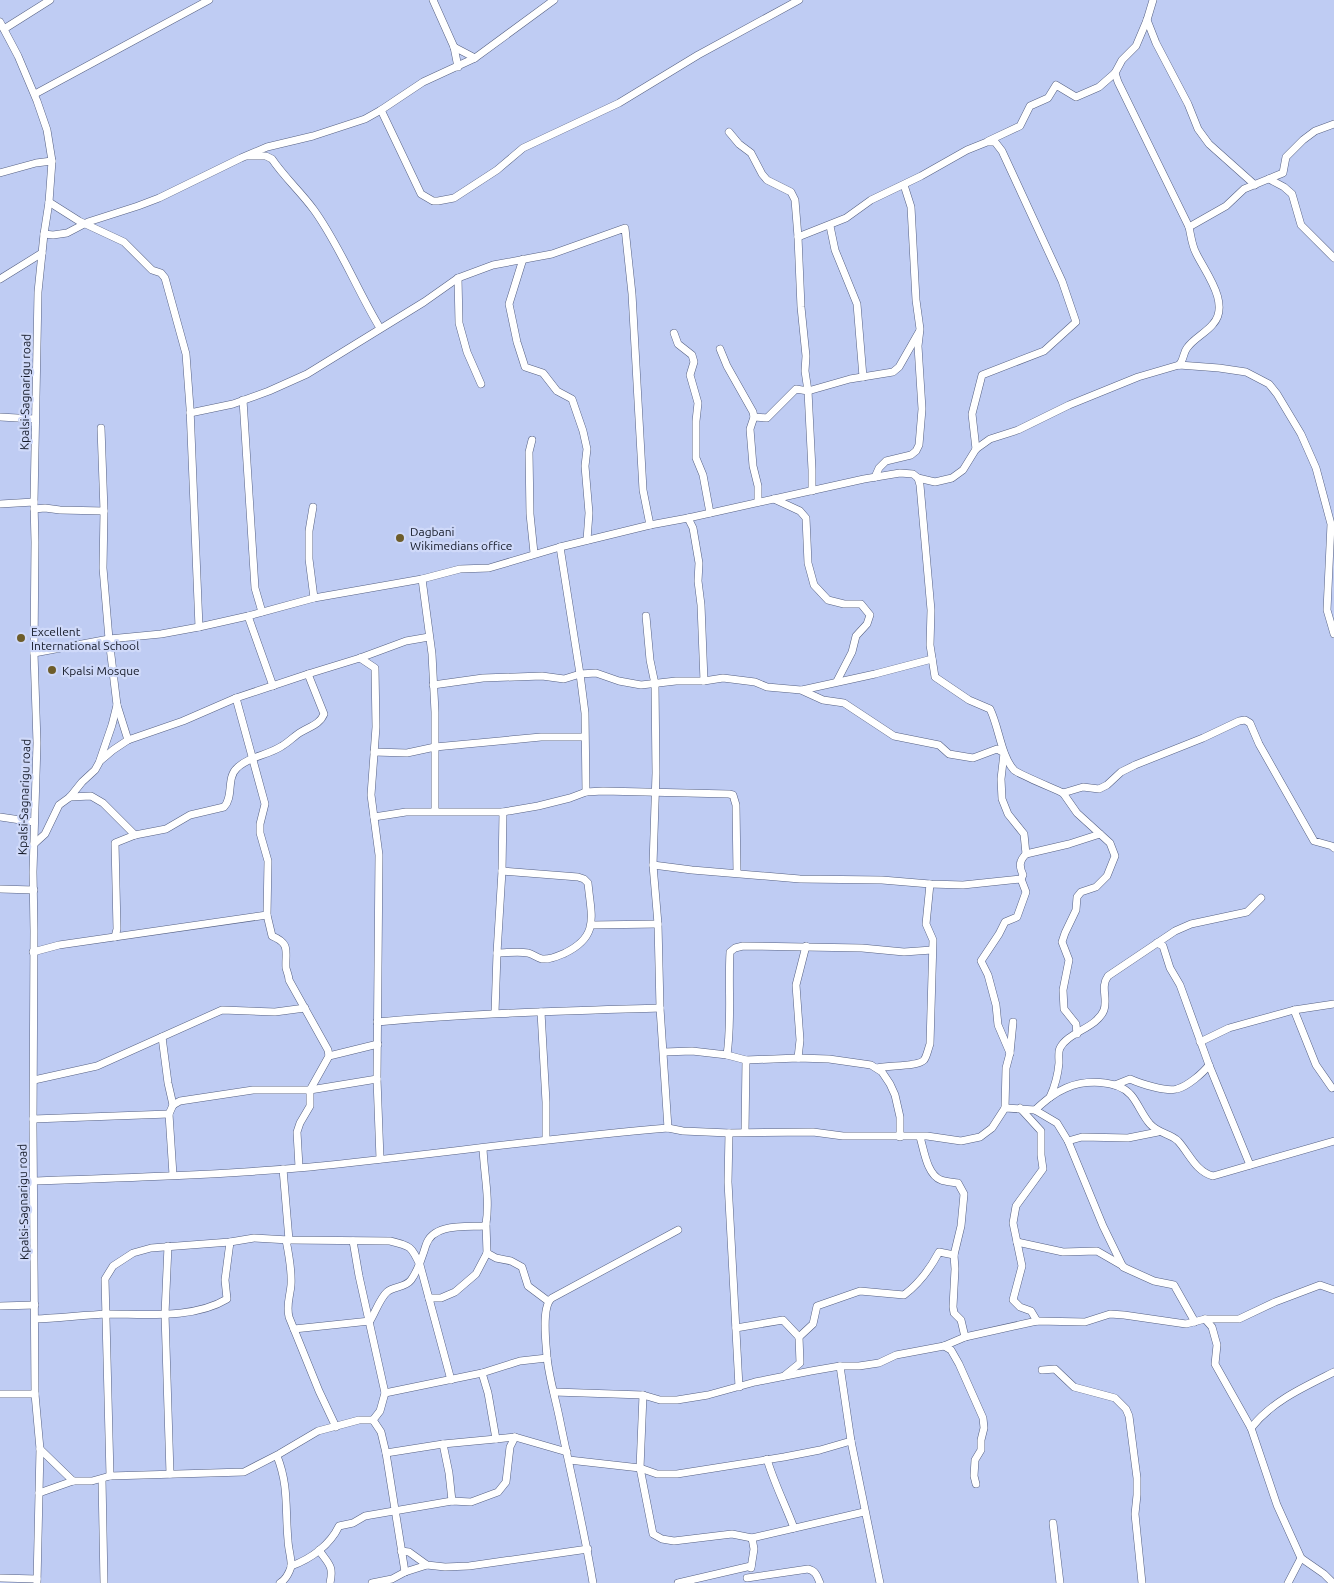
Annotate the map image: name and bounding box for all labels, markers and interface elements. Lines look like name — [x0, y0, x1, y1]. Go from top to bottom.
street label: Kpalsi-Sagnarigu road — [17, 334, 33, 450]
place label: Dagbani Wikimedians office — [410, 525, 512, 552]
marker: Dagbani Wikimedians office — [394, 532, 406, 544]
place label: Excellent International School — [31, 625, 139, 652]
marker: Excellent International School — [15, 632, 27, 644]
marker: Kpalsi Mosque — [46, 664, 58, 676]
place label: Kpalsi Mosque — [62, 664, 140, 677]
street label: Kpalsi-Sagnarigu road — [15, 739, 33, 855]
street label: Kpalsi-Sagnarigu road — [15, 1144, 31, 1260]

